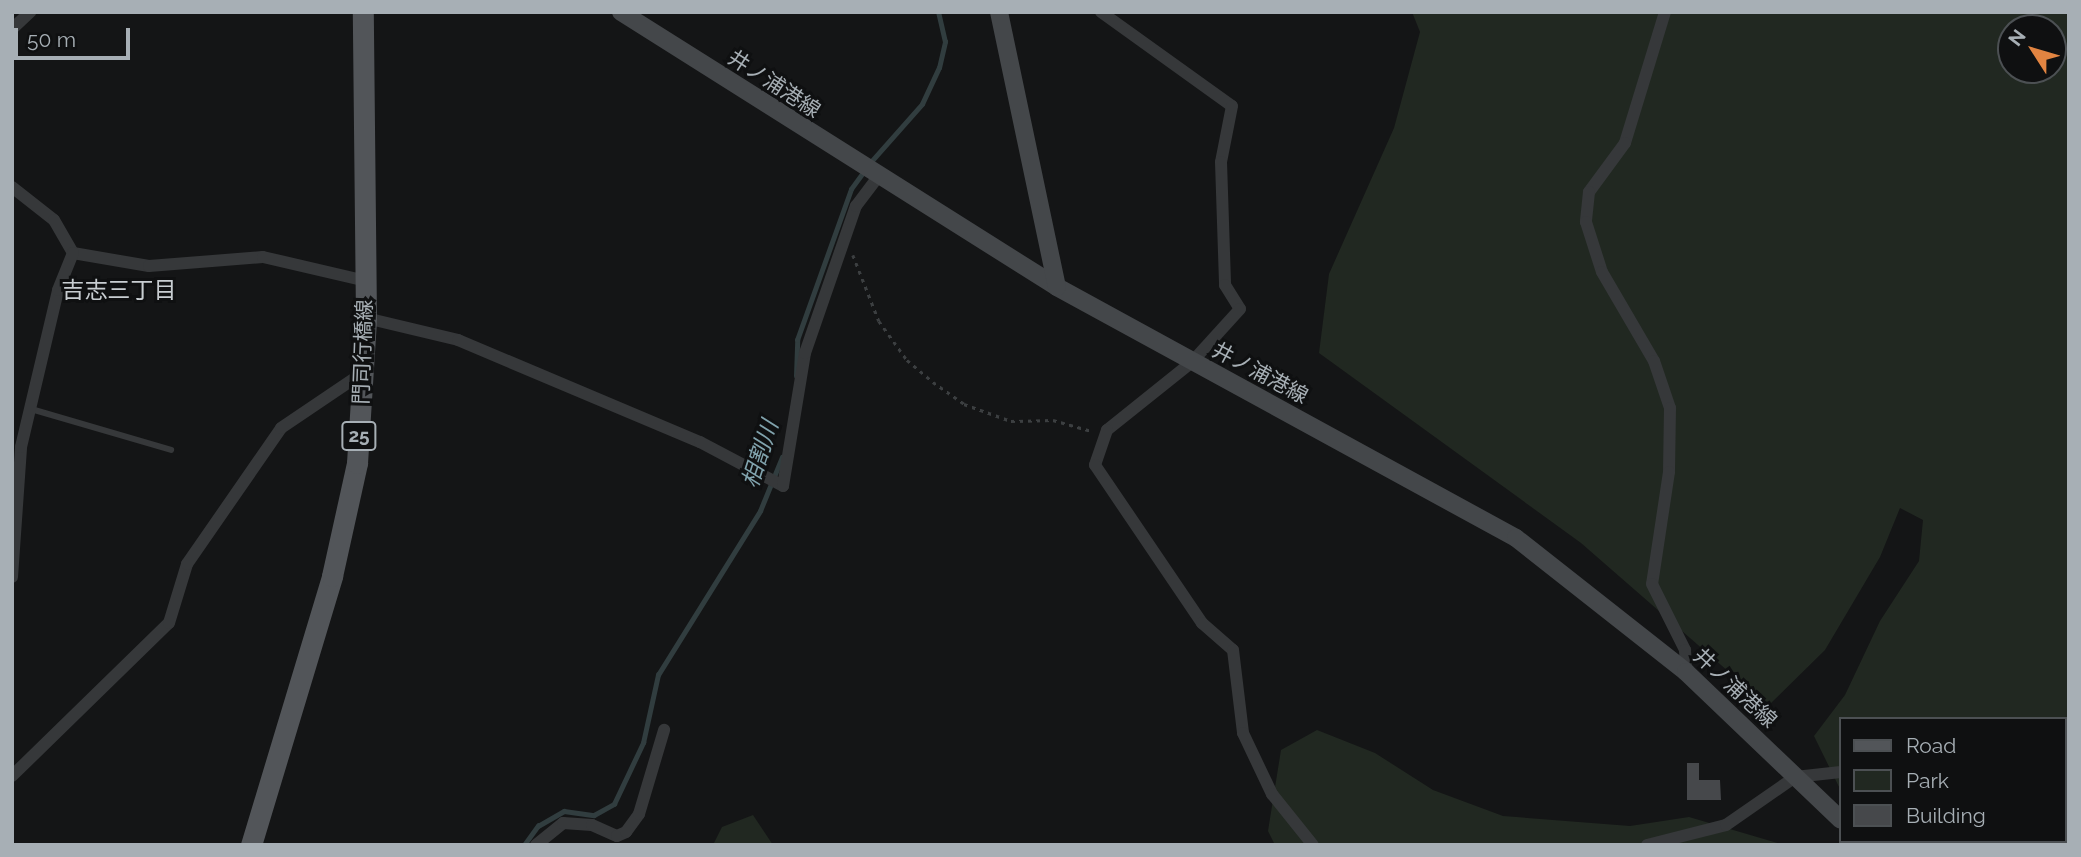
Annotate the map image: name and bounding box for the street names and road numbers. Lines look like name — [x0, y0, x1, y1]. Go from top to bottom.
street label: 井ノ浦港線 — [723, 45, 825, 123]
street label: 門司行橋線 — [349, 299, 377, 405]
street label: 井ノ浦港線 — [1208, 337, 1312, 409]
road number: 25 — [340, 420, 378, 452]
street label: 井ノ浦港線 — [1688, 643, 1782, 733]

